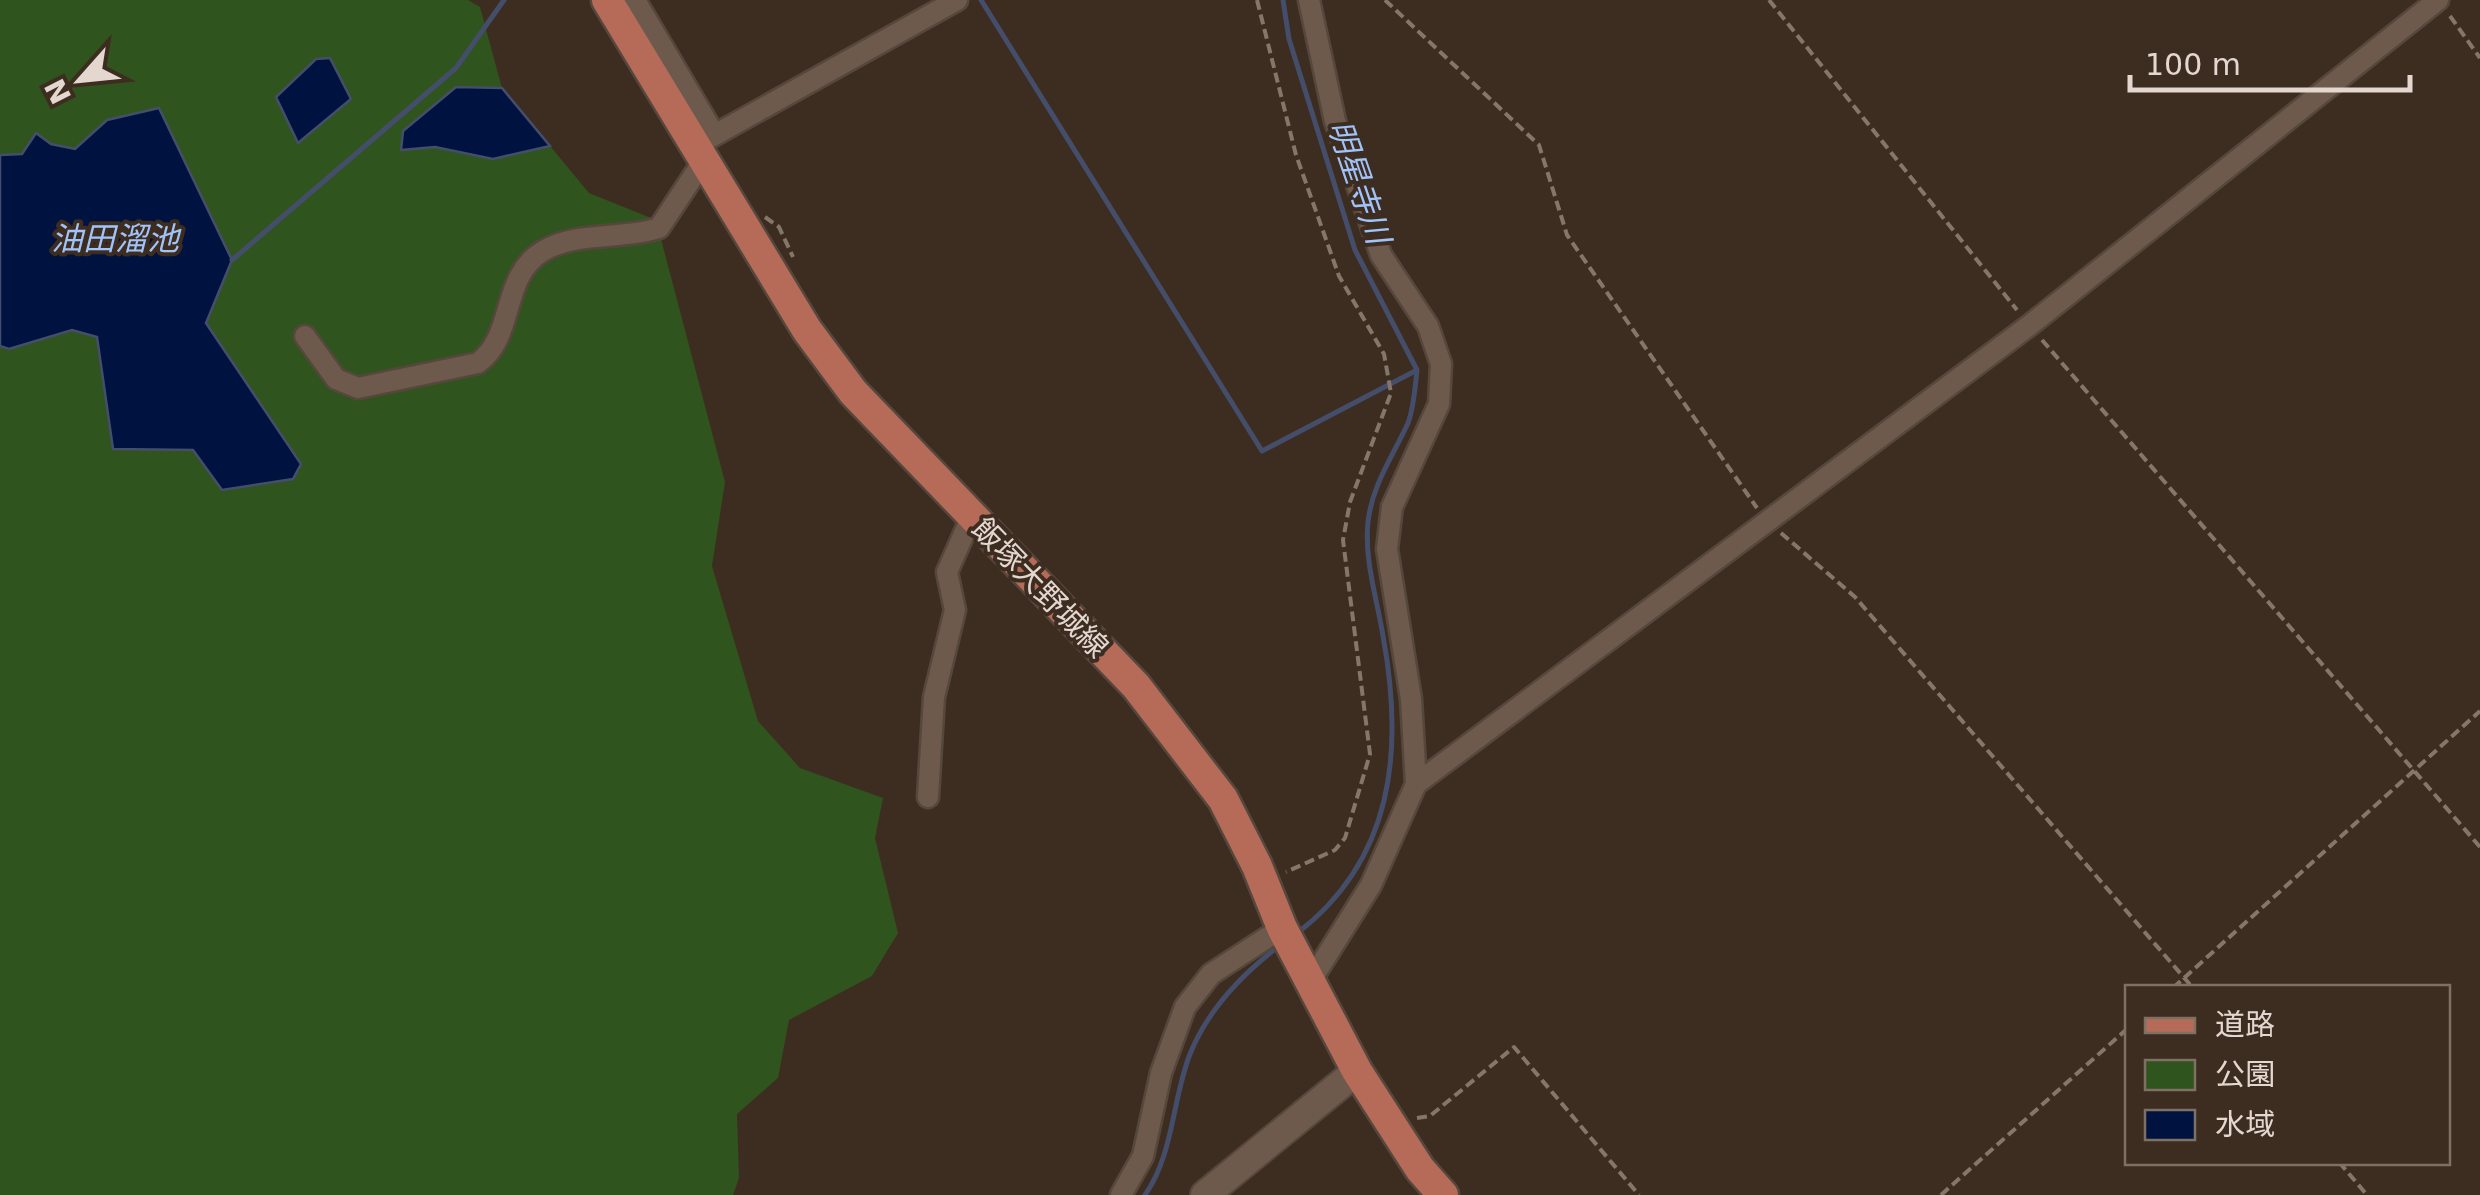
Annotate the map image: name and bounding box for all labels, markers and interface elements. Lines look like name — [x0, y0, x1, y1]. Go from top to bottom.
north arrow — [30, 30, 130, 130]
scale bar — [2130, 30, 2410, 92]
text: 100 m — [2145, 47, 2241, 82]
text: N — [38, 73, 78, 109]
water label: 明星寺川 — [1320, 115, 1399, 252]
water label: 油田溜池 — [51, 220, 182, 258]
street label: 飯塚大野城線 — [965, 511, 1115, 665]
legend — [2125, 985, 2450, 1165]
text: 道路 — [2215, 1007, 2275, 1042]
text: 公園 — [2215, 1057, 2275, 1092]
text: 水域 — [2215, 1107, 2275, 1142]

